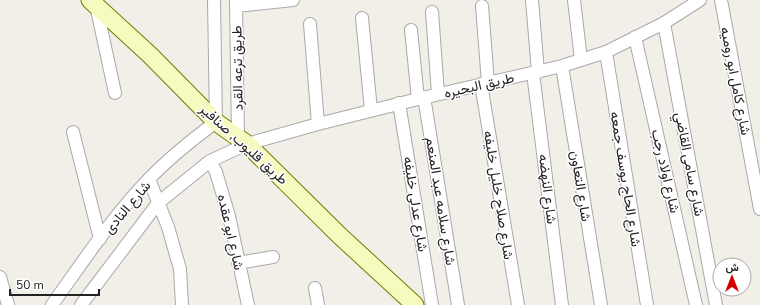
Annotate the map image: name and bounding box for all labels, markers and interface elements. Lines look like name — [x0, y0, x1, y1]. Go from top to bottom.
street label: طريق ترعه القرد — [227, 25, 248, 111]
street label: شارع كامل ابو روميه — [715, 25, 755, 137]
street label: طريق البحيره — [442, 68, 516, 103]
street label: طريق قليوب, صنافير — [195, 99, 292, 189]
street label: شارع الحاج يوسف جمعه — [604, 110, 646, 248]
street label: شارع سامى القاضي — [668, 110, 709, 218]
street label: شارع اولاد رجب — [646, 127, 684, 215]
street label: شارع صلاح خليل خليفه — [478, 129, 518, 261]
street label: شارع سلامه عبد المنعم — [420, 136, 460, 267]
street label: شارع التعاون — [565, 149, 595, 223]
street label: شارع النهضه — [533, 153, 561, 225]
street label: شارع عدلى خليفه — [398, 155, 432, 253]
street label: شارع النادى — [100, 177, 156, 239]
street label: شارع ابو عقده — [212, 192, 248, 272]
north arrow — [712, 257, 752, 297]
text: ش — [725, 260, 739, 275]
scale bar — [10, 271, 99, 297]
text: 50 m — [16, 277, 44, 293]

